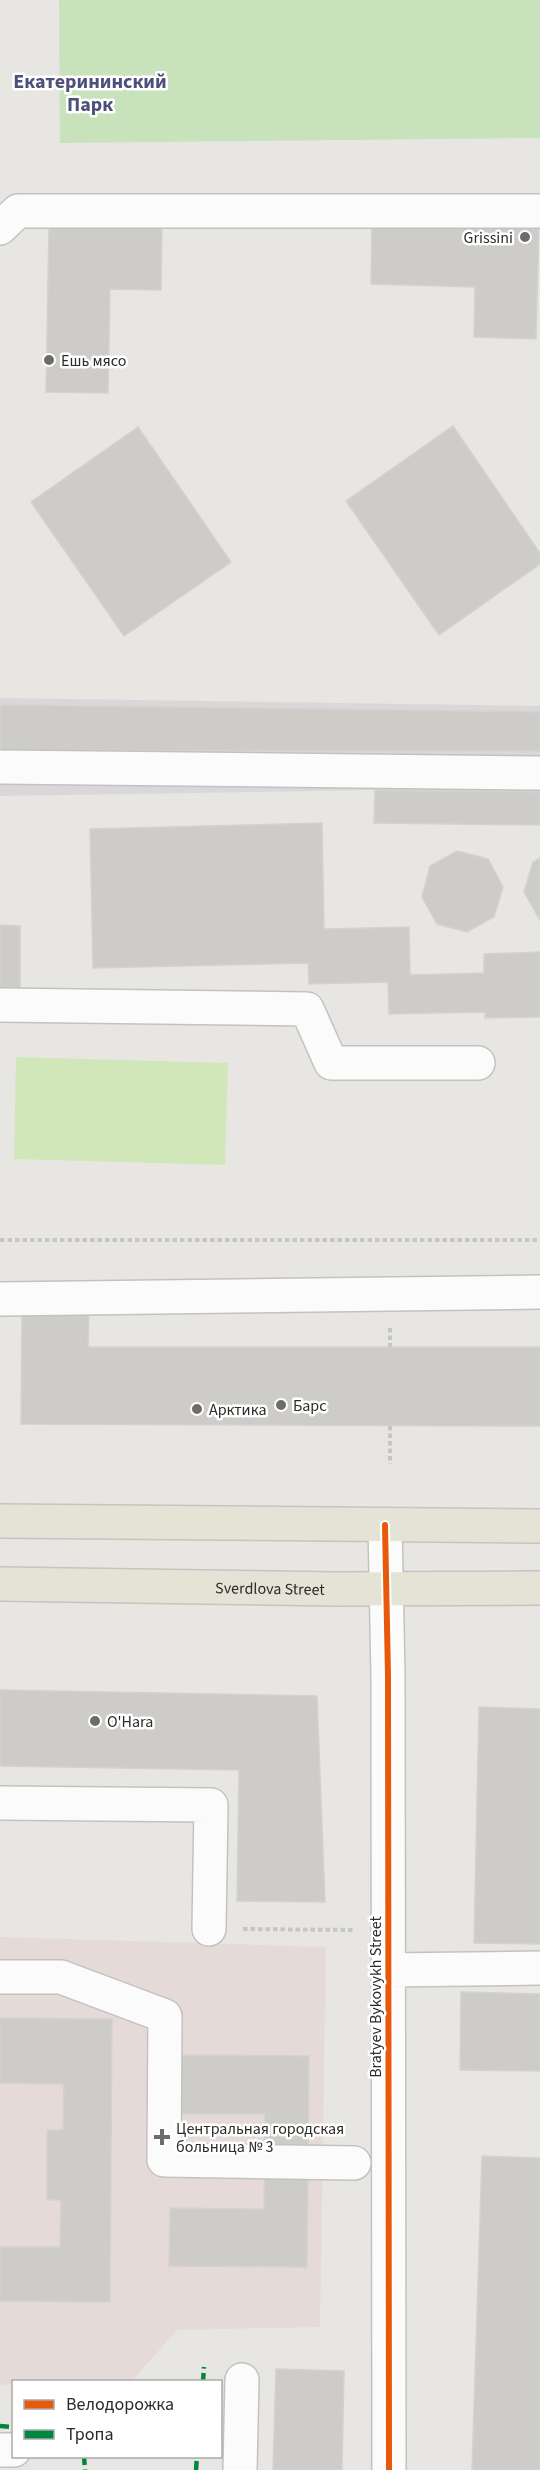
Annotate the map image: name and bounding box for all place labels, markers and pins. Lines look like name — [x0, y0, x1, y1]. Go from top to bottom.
place label: Grissini — [464, 227, 513, 249]
marker: Grissini — [518, 230, 532, 244]
place label: Ешь мясо — [61, 350, 126, 372]
marker: Ешь мясо — [42, 353, 56, 367]
place label: Барс — [293, 1395, 327, 1417]
marker: Барс — [274, 1398, 288, 1412]
place label: Арктика — [209, 1399, 266, 1421]
marker: Арктика — [190, 1402, 204, 1416]
place label: O'Hara — [107, 1711, 153, 1733]
marker: O'Hara — [88, 1714, 102, 1728]
place label: Центральная городская больница № 3 — [176, 2118, 344, 2158]
marker: Центральная городская больница № 3 — [153, 2128, 171, 2146]

